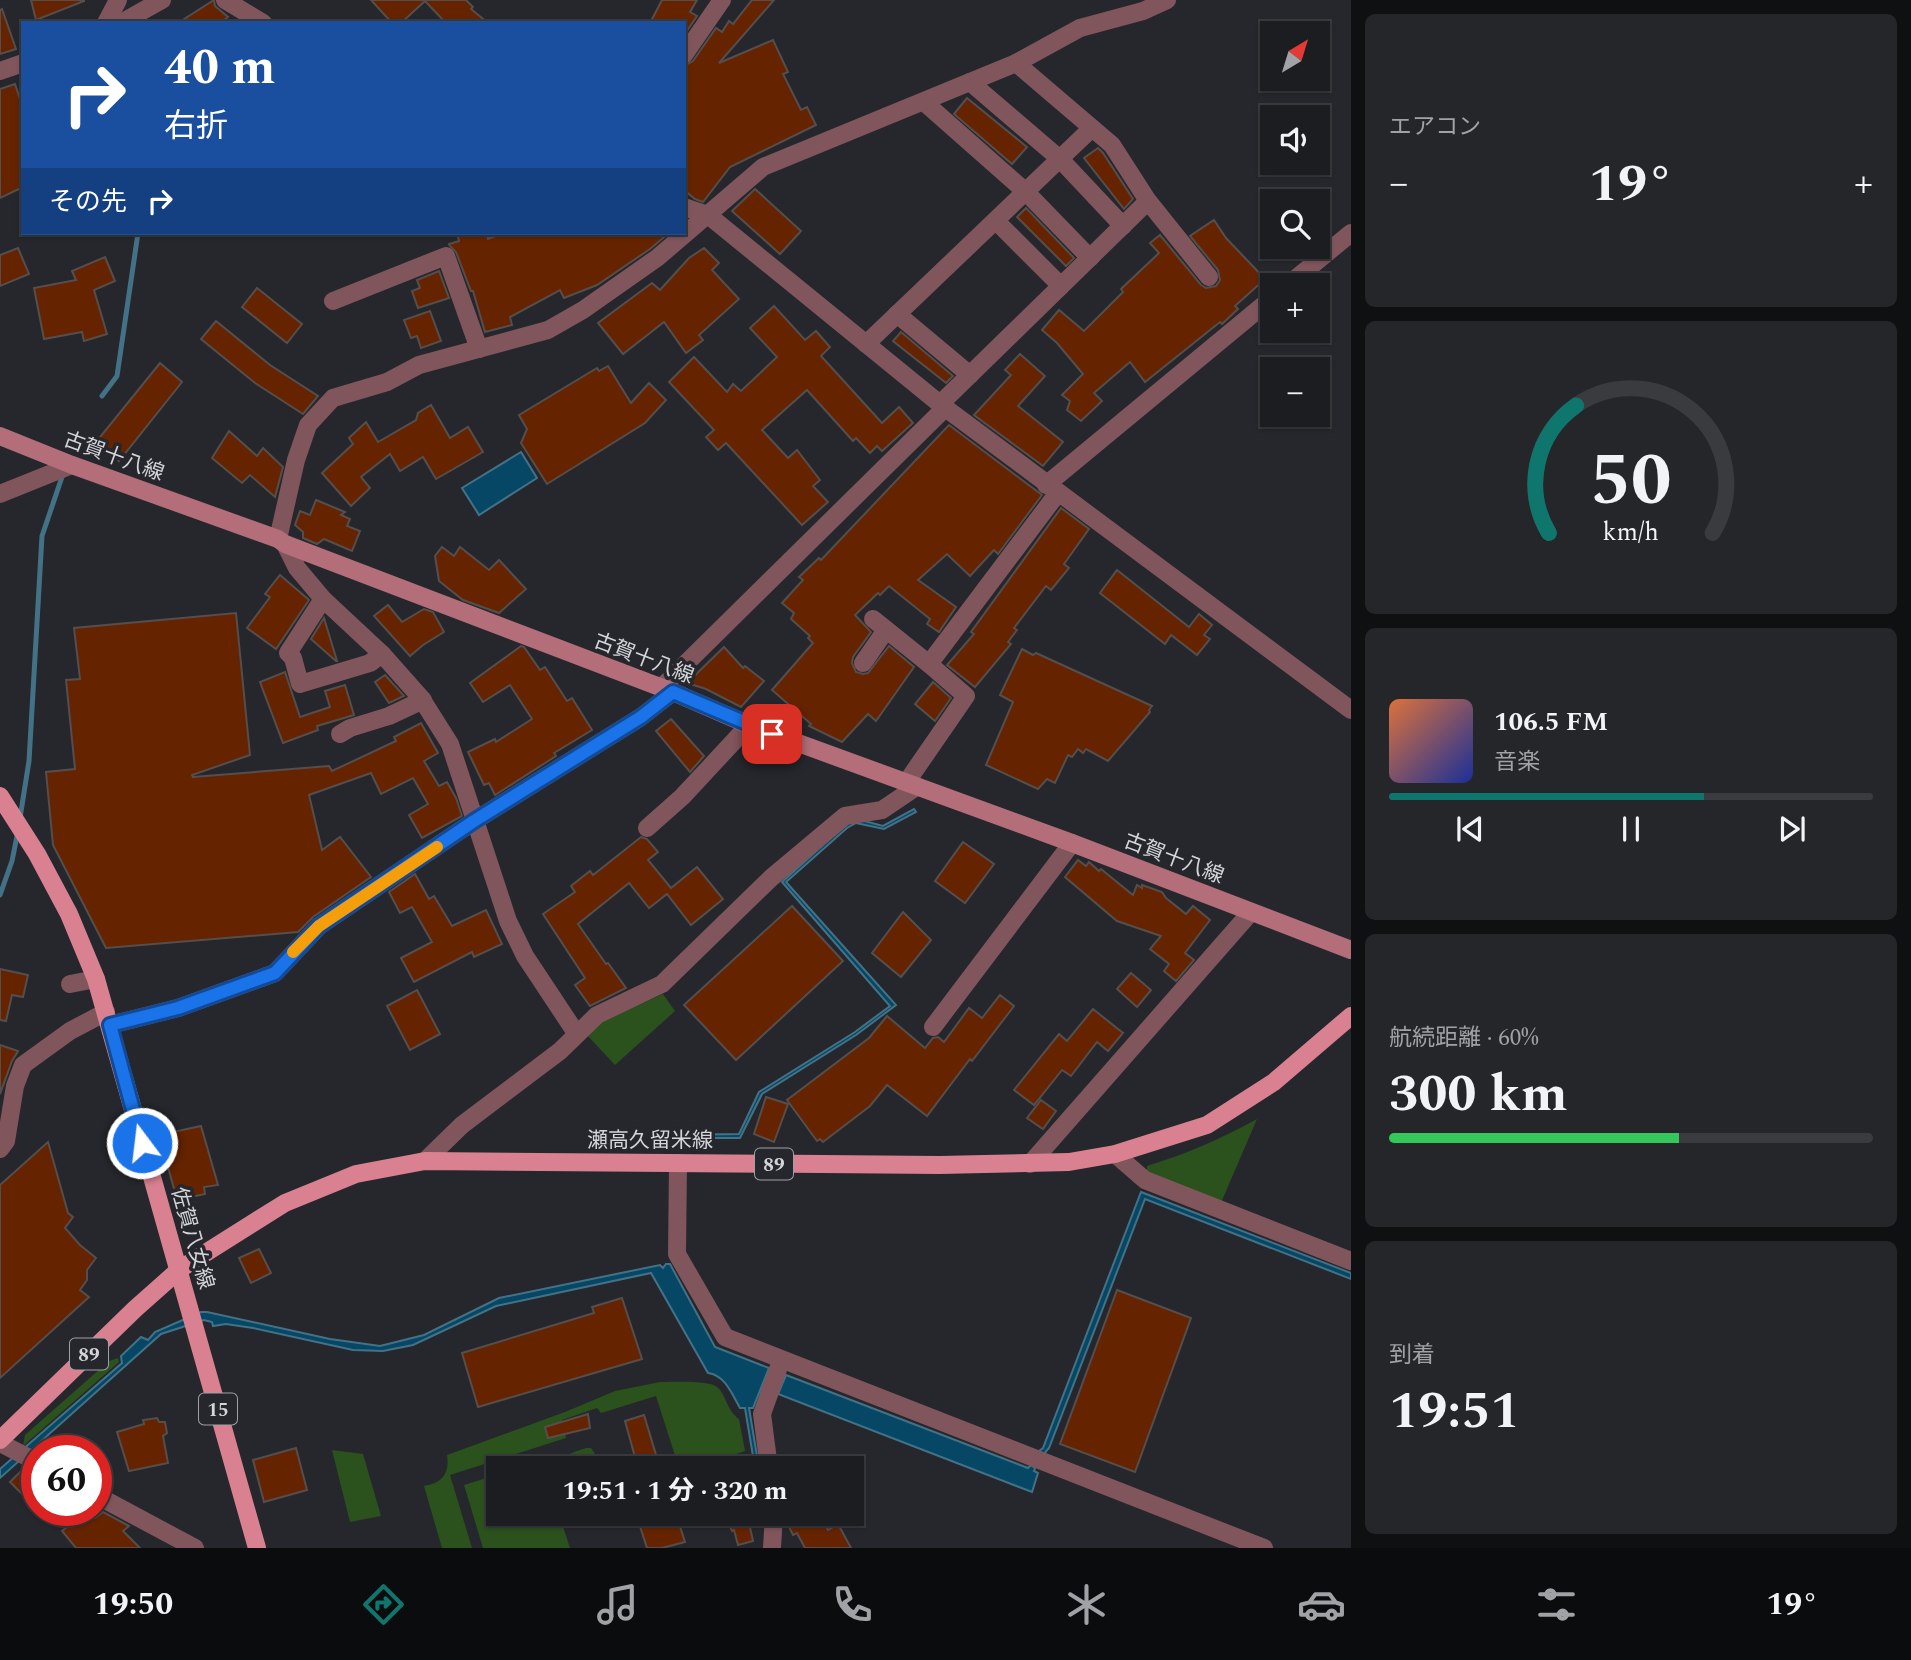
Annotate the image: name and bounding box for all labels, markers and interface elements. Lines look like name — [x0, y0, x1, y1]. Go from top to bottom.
north arrow — [1260, 21, 1330, 91]
map controls — [1260, 21, 1330, 427]
text: 40 m — [164, 31, 275, 106]
icon: right — [49, 49, 140, 140]
text: 右折 — [164, 102, 228, 151]
button: sound — [1260, 105, 1330, 175]
text: エアコン — [1389, 110, 1481, 145]
text: 19° — [1589, 145, 1673, 224]
text: − — [1389, 155, 1408, 213]
text: + — [1854, 155, 1873, 213]
text: その先 — [49, 182, 127, 222]
icon: right — [141, 182, 179, 220]
button: search — [1260, 189, 1330, 259]
button: + — [1260, 273, 1330, 343]
button: − — [1260, 357, 1330, 427]
street label: 古賀十八線 — [59, 424, 168, 490]
text: 50 — [1590, 427, 1672, 538]
text: km/h — [1603, 514, 1659, 552]
street label: 古賀十八線 — [589, 625, 698, 693]
text: 106.5 FM — [1494, 702, 1608, 742]
pin — [742, 704, 802, 764]
icon: arrive — [753, 715, 791, 753]
text: 音楽 — [1494, 745, 1540, 780]
icon: previous — [1451, 810, 1489, 848]
icon: pause — [1612, 810, 1650, 848]
icon: next — [1773, 810, 1811, 848]
street label: 古賀十八線 — [1119, 825, 1228, 893]
text: 航続距離 · 60% — [1389, 1021, 1539, 1056]
text: 300 km — [1389, 1055, 1568, 1134]
position arrow — [105, 1106, 179, 1180]
street label: 瀬高久留米線 — [587, 1125, 713, 1157]
road number: 89 — [755, 1148, 793, 1180]
street label: 佐賀八女線 — [162, 1183, 222, 1293]
road number: 89 — [70, 1338, 108, 1370]
text: 到着 — [1389, 1338, 1435, 1373]
text: 19:51 — [1389, 1372, 1520, 1451]
road number: 15 — [199, 1394, 237, 1424]
speed limit sign: 60 — [21, 1435, 112, 1526]
text: 19:51 · 1 分 · 320 m — [562, 1471, 788, 1511]
text: 19:50 — [93, 1580, 173, 1629]
icon: directions — [359, 1580, 408, 1629]
icon: music — [593, 1580, 642, 1629]
icon: phone — [828, 1580, 877, 1629]
icon: climate — [1062, 1580, 1111, 1629]
icon: car — [1297, 1580, 1346, 1629]
icon: filters — [1532, 1580, 1581, 1629]
text: 19° — [1766, 1580, 1818, 1629]

